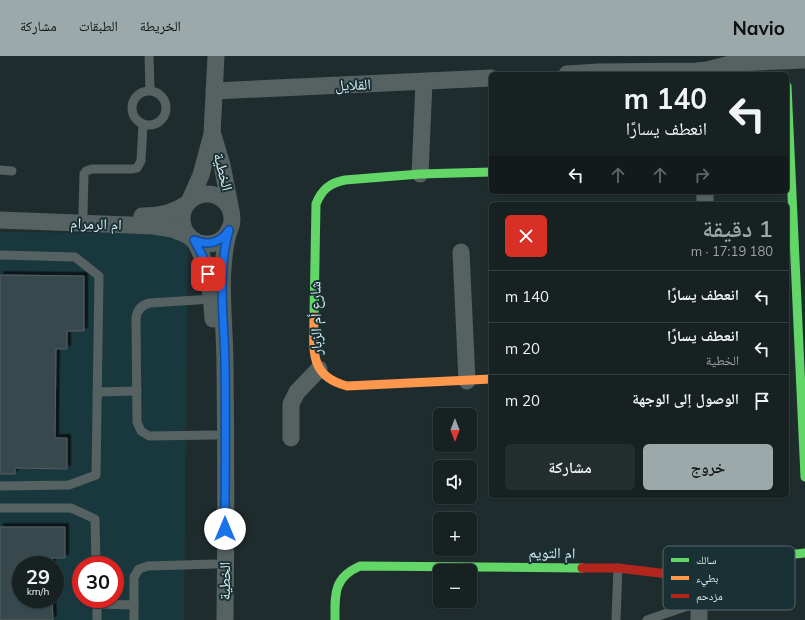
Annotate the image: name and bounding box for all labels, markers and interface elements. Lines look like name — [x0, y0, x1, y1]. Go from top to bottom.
text: Navio — [732, 16, 785, 40]
text: مشاركة — [20, 17, 57, 35]
text: الطبقات — [79, 17, 118, 35]
text: الخريطة — [140, 17, 181, 35]
street label: القلايل — [335, 74, 371, 96]
text: 140 m — [624, 81, 707, 116]
icon: left — [721, 88, 773, 140]
text: انعطف يسارًا — [626, 117, 707, 140]
street label: الخطية — [210, 151, 237, 193]
icon: left — [565, 164, 587, 186]
icon: ahead — [607, 164, 629, 186]
icon: ahead — [649, 164, 671, 186]
icon: right — [691, 164, 713, 186]
street label: ام الرمرام — [70, 213, 122, 235]
text: 1 دقيقة — [702, 213, 773, 243]
button: close — [505, 215, 547, 257]
text: 180 m · 17:19 — [691, 243, 773, 259]
pin — [191, 257, 225, 291]
icon: arrive — [197, 263, 219, 285]
street label: شارع أم الزبار — [305, 281, 327, 356]
text: انعطف يسارًا — [667, 285, 739, 304]
icon: left — [751, 286, 773, 308]
text: 140 m — [505, 287, 549, 306]
text: انعطف يسارًا — [667, 326, 739, 345]
icon: left — [751, 338, 773, 360]
text: 20 m — [505, 339, 540, 358]
text: الخطية — [706, 352, 739, 368]
text: الوصول إلى الوجهة — [632, 389, 739, 408]
icon: arrive — [751, 390, 773, 412]
text: 20 m — [505, 391, 540, 410]
north arrow — [433, 408, 477, 452]
map controls — [433, 408, 477, 608]
button: مشاركة — [505, 444, 635, 490]
button: خروج — [643, 444, 773, 490]
button: sound — [433, 460, 477, 504]
position arrow — [204, 508, 246, 550]
button: + — [433, 512, 477, 556]
street label: ام التويم — [528, 543, 576, 563]
legend — [663, 546, 795, 610]
text: سالك — [696, 553, 716, 567]
speed limit sign: 30 — [72, 556, 124, 608]
street label: الخطية — [215, 562, 234, 600]
text: 29 — [26, 564, 50, 589]
button: − — [433, 564, 477, 608]
text: بطيء — [696, 571, 718, 587]
text: km/h — [27, 585, 49, 598]
text: مزدحم — [696, 589, 723, 604]

